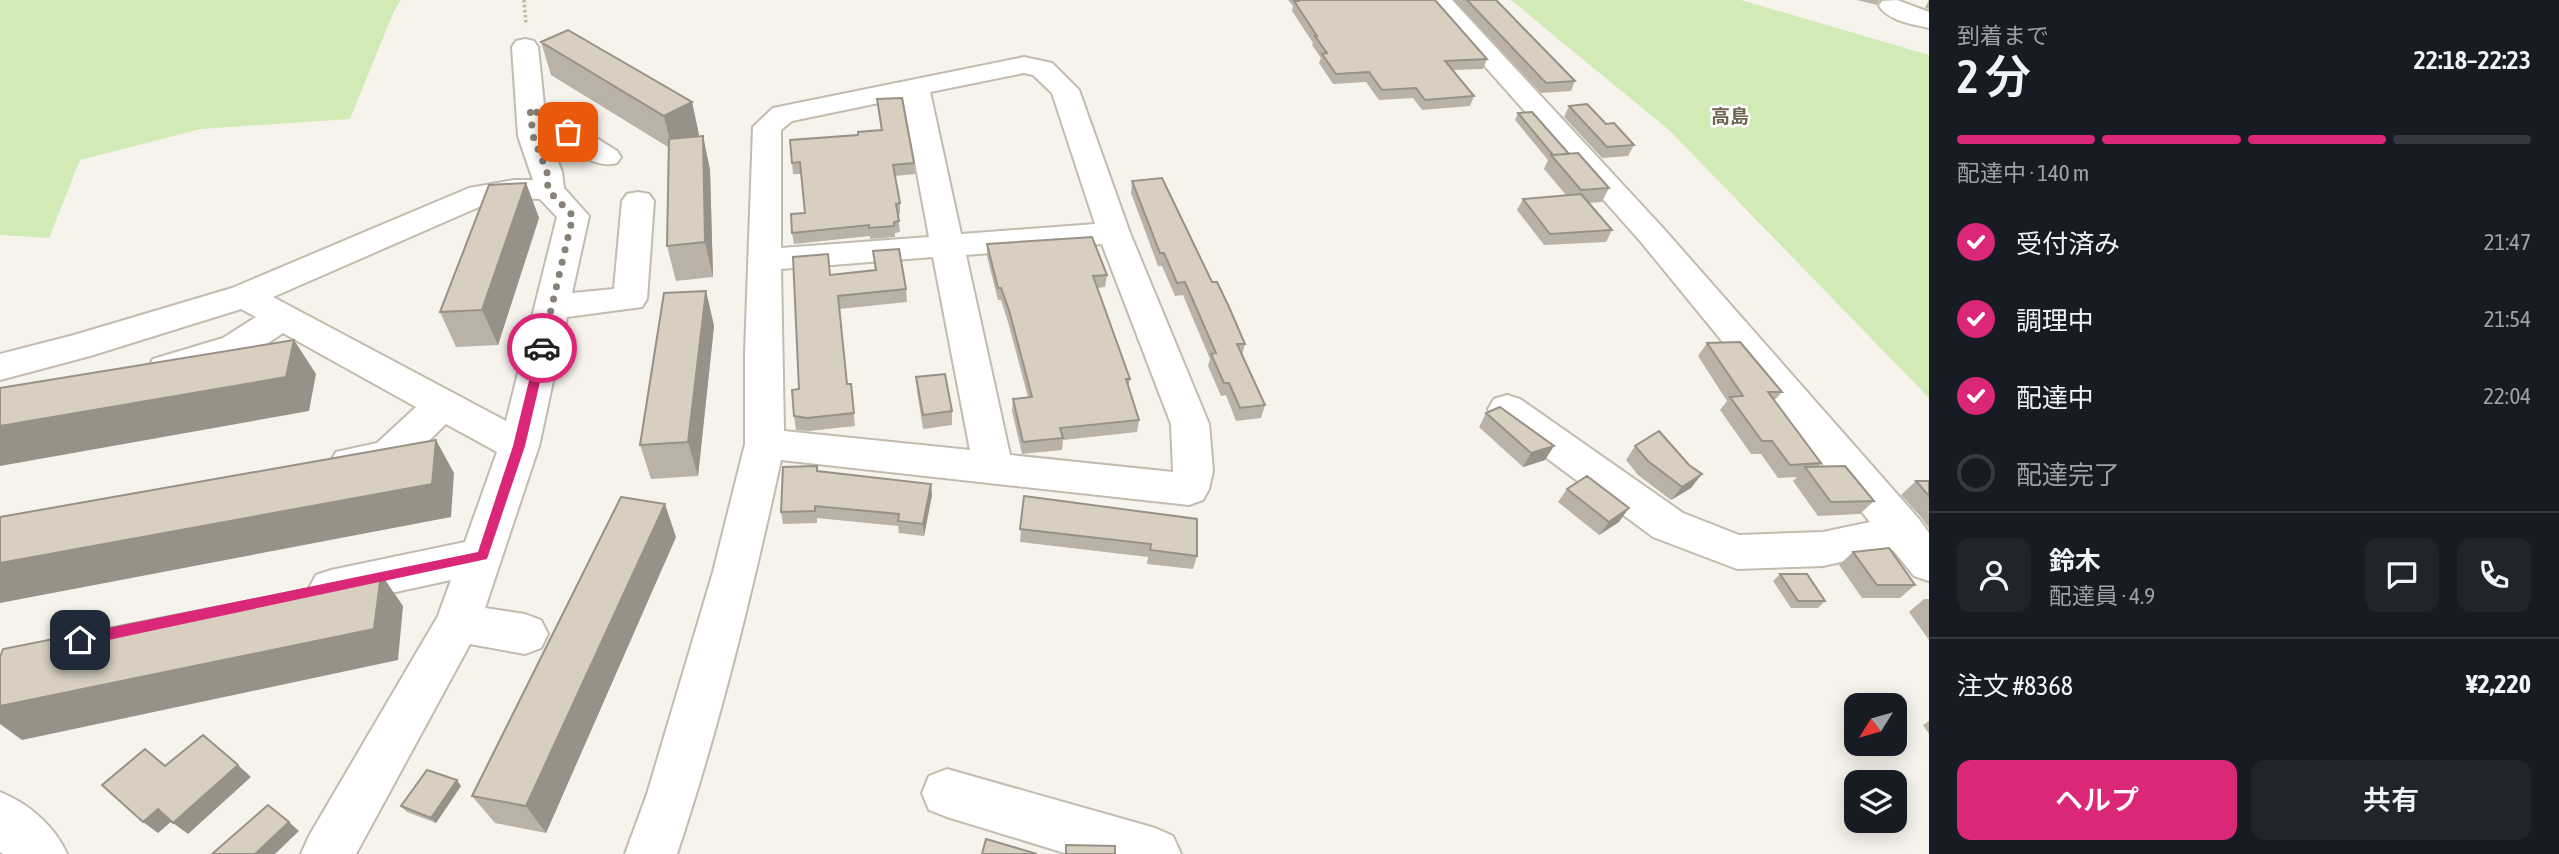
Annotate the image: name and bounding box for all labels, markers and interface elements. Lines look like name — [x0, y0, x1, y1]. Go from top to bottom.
text: 到着まで — [1957, 23, 2049, 49]
text: 22:18–22:23 — [2414, 45, 2531, 75]
text: 2 分 — [1957, 50, 2031, 103]
pin — [538, 102, 598, 162]
district label: 高島 — [1711, 105, 1749, 127]
icon: bag — [549, 113, 587, 151]
text: 配達中 · 140 m — [1957, 160, 2089, 186]
icon: check — [1957, 223, 1995, 261]
text: 受付済み — [2016, 229, 2120, 259]
text: 21:47 — [2484, 229, 2531, 255]
icon: check — [1957, 300, 1995, 338]
text: 調理中 — [2016, 306, 2094, 336]
text: 21:54 — [2484, 306, 2531, 332]
courier — [507, 313, 577, 383]
icon: car — [523, 329, 561, 367]
icon: check — [1957, 377, 1995, 415]
text: 配達中 — [2016, 383, 2094, 413]
text: 22:04 — [2483, 383, 2531, 409]
text: 配達完了 — [2016, 460, 2120, 490]
button: person — [1957, 538, 2031, 612]
button: chat — [2365, 538, 2439, 612]
button: phone — [2457, 538, 2531, 612]
text: 鈴木 — [2049, 546, 2101, 576]
text: 配達員 · 4.9 — [2049, 583, 2155, 609]
pin — [50, 610, 110, 670]
icon: home — [61, 621, 99, 659]
text: ¥2,220 — [2466, 669, 2531, 699]
text: 注文 #8368 — [1957, 671, 2073, 701]
north arrow — [1844, 693, 1908, 756]
map controls — [1844, 693, 1907, 833]
button: ヘルプ — [1957, 760, 2237, 840]
button: 共有 — [2251, 760, 2531, 840]
button: layers — [1844, 770, 1907, 833]

